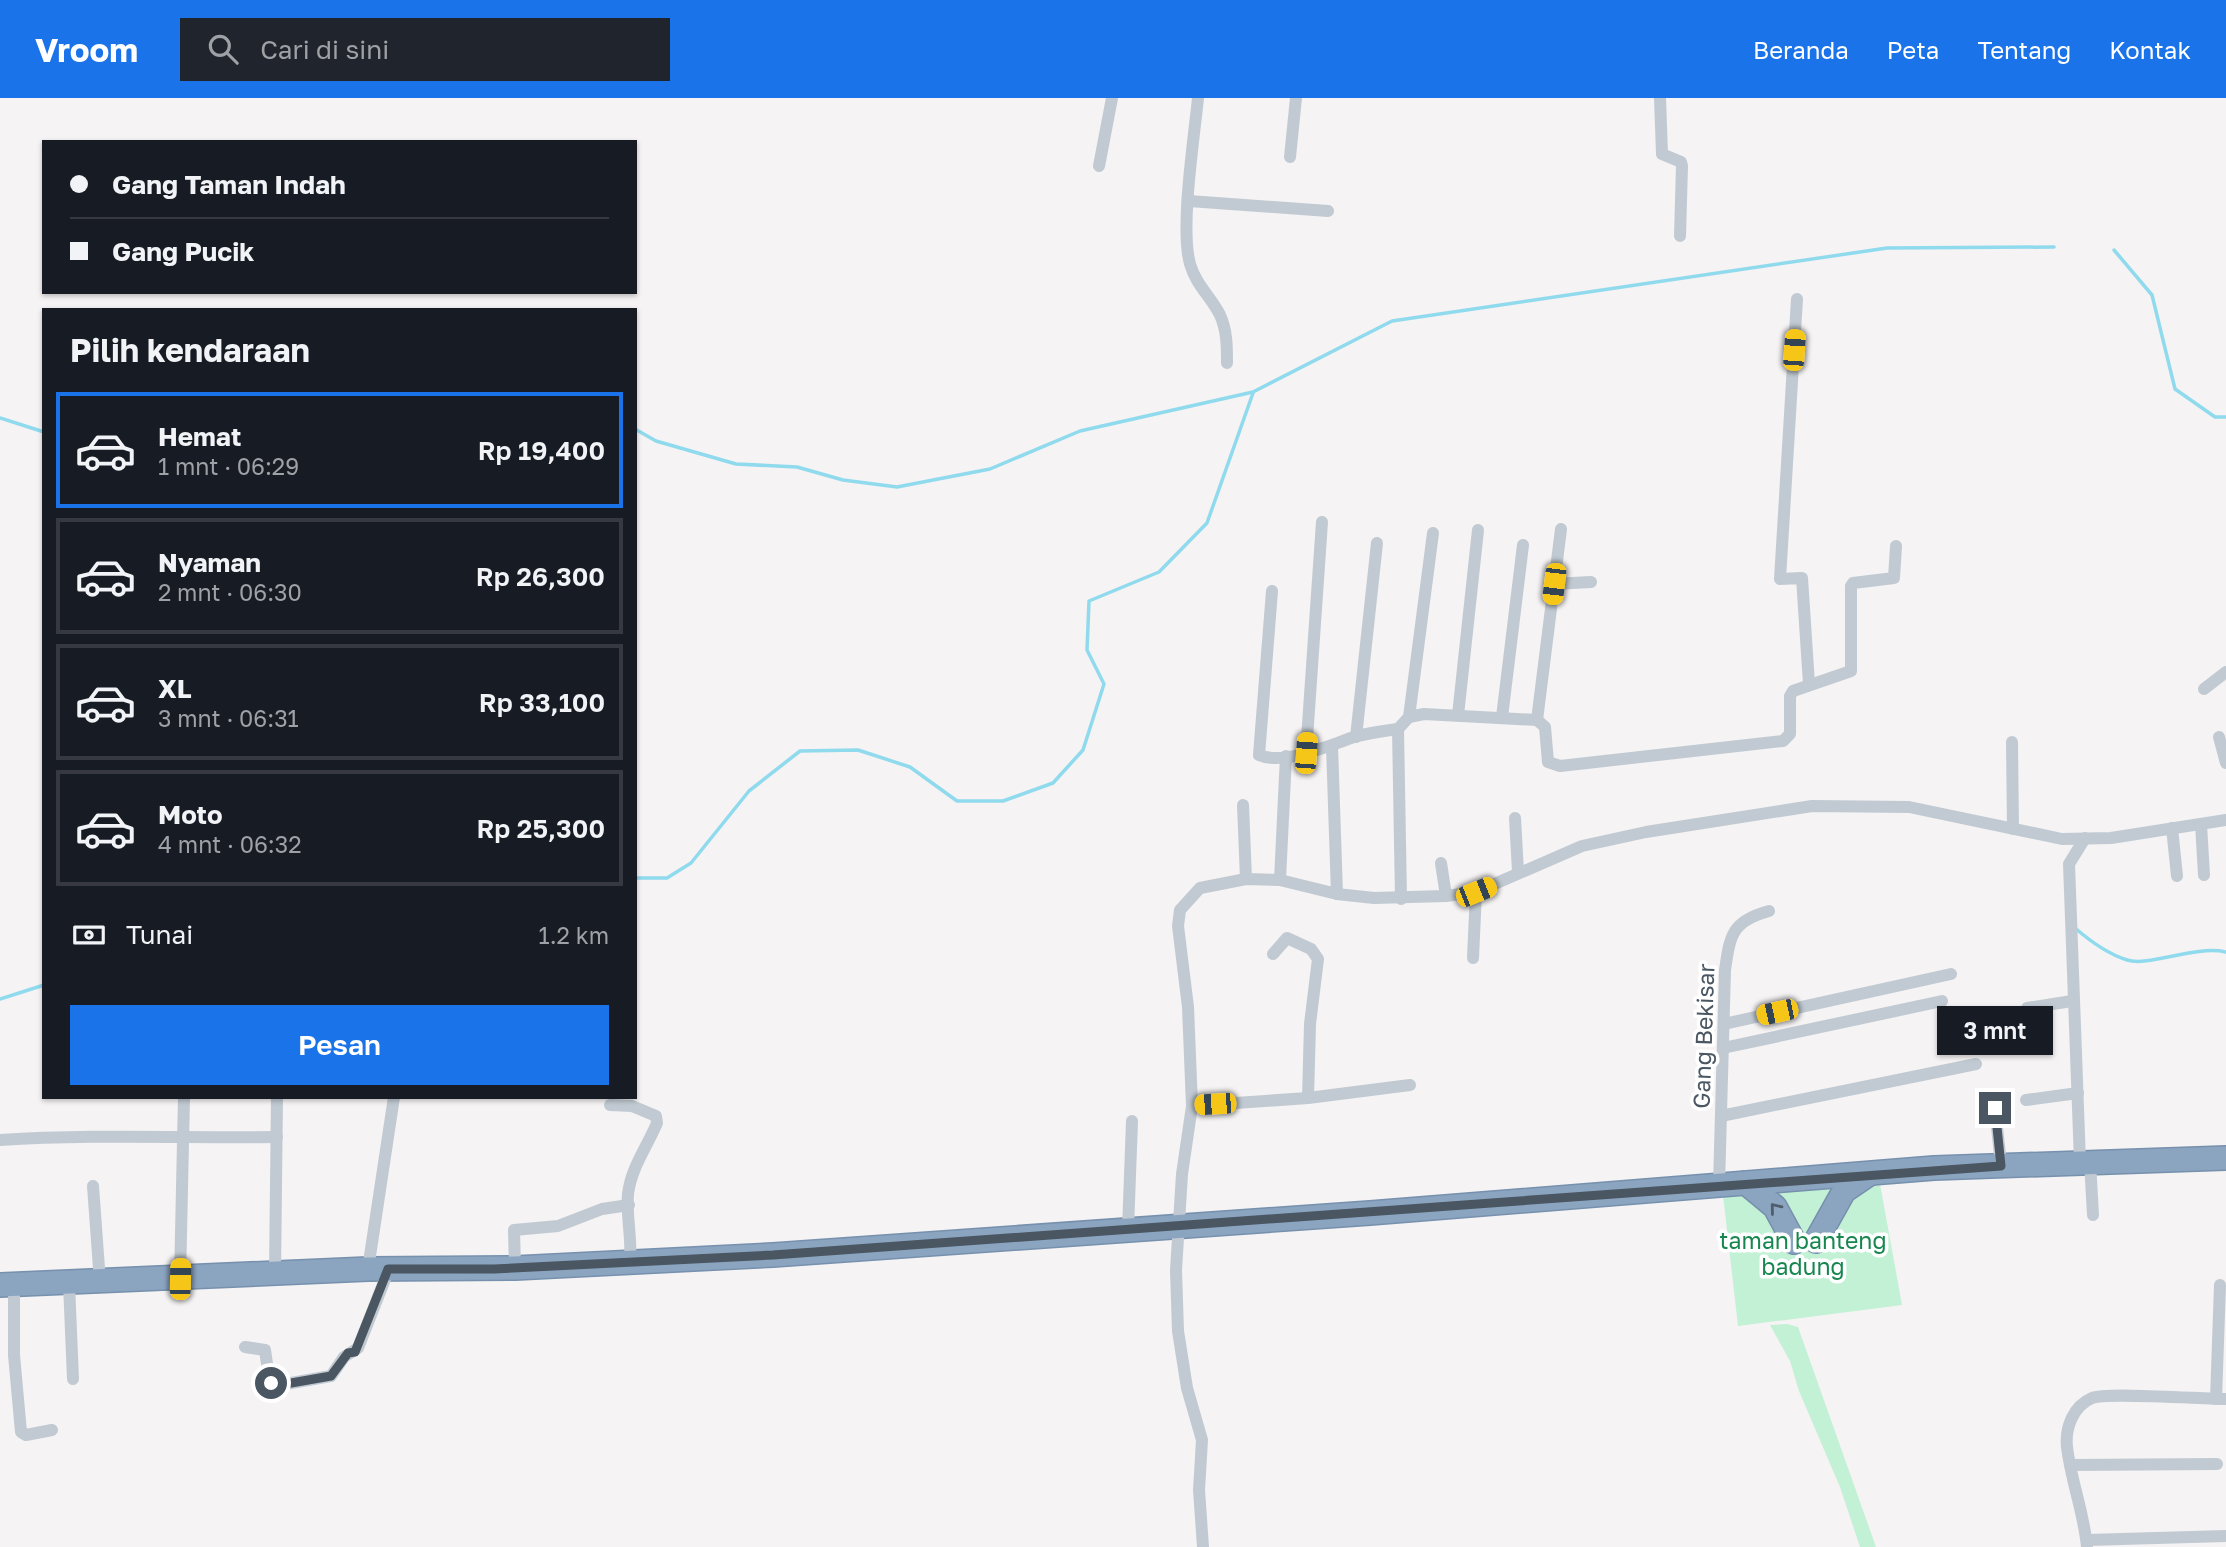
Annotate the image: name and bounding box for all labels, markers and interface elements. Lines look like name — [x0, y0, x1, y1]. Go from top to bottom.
search box — [180, 18, 670, 81]
text: Vroom — [35, 30, 138, 69]
icon: search — [204, 30, 242, 68]
text: Cari di sini — [260, 34, 389, 65]
text: Beranda — [1753, 35, 1849, 64]
text: Peta — [1887, 35, 1939, 64]
text: Tentang — [1977, 35, 2071, 64]
text: Kontak — [2109, 35, 2191, 64]
text: Gang Taman Indah — [112, 169, 346, 200]
text: Gang Pucik — [112, 236, 254, 267]
car — [1783, 328, 1806, 372]
text: Pilih kendaraan — [70, 331, 310, 369]
icon: car — [74, 419, 137, 482]
text: Hemat — [158, 421, 241, 452]
text: Rp 19,400 — [478, 435, 605, 466]
text: 1 mnt · 06:29 — [158, 452, 299, 480]
icon: car — [74, 545, 137, 608]
text: Nyaman — [158, 547, 261, 578]
text: Rp 26,300 — [476, 561, 605, 592]
car — [1542, 562, 1567, 606]
text: 2 mnt · 06:30 — [158, 578, 302, 606]
icon: car — [74, 671, 137, 734]
text: XL — [158, 673, 192, 704]
text: Rp 33,100 — [479, 687, 605, 718]
text: 3 mnt · 06:31 — [158, 704, 299, 732]
car — [1295, 731, 1318, 775]
icon: car — [74, 797, 137, 860]
text: Moto — [158, 799, 223, 830]
text: Rp 25,300 — [476, 813, 605, 844]
text: 4 mnt · 06:32 — [158, 830, 302, 858]
car — [1453, 874, 1500, 910]
icon: cash — [70, 916, 108, 954]
text: Tunai — [126, 919, 193, 950]
text: 1.2 km — [539, 921, 609, 949]
street label: Gang Bekisar — [1686, 963, 1720, 1109]
car — [1755, 997, 1800, 1027]
button: Pesan — [70, 1005, 609, 1085]
callout: 3 mnt — [1937, 1006, 2053, 1056]
text: 3 mnt — [1964, 1016, 2026, 1044]
car — [1194, 1092, 1237, 1116]
route end — [1979, 1092, 2011, 1124]
one-way arrow — [1771, 1204, 1783, 1217]
park label: taman banteng badung — [1719, 1226, 1887, 1280]
car — [170, 1258, 191, 1300]
route start — [255, 1367, 287, 1399]

